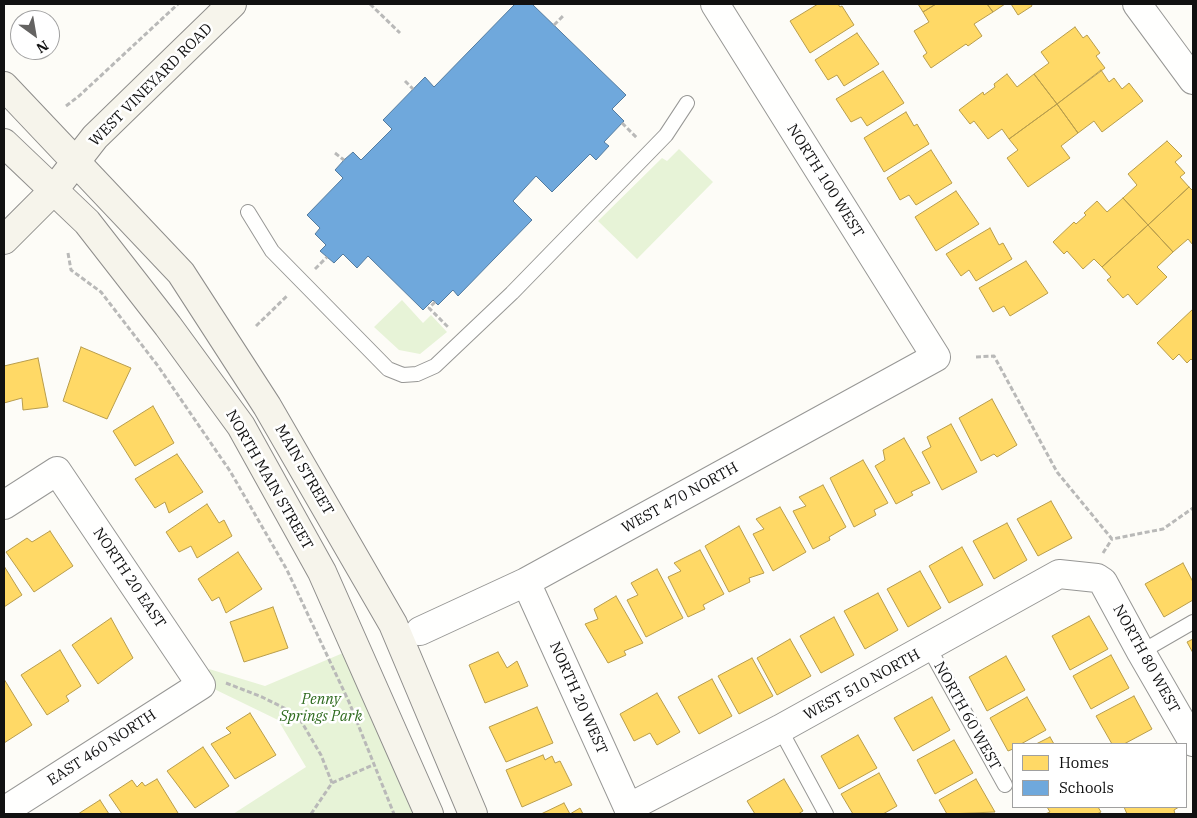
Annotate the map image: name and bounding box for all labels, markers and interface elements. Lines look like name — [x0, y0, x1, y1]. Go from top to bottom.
north arrow — [10, 10, 60, 60]
street label: WEST VINEYARD ROAD — [86, 20, 216, 150]
text: N — [33, 36, 52, 57]
street label: NORTH 100 WEST — [783, 121, 867, 241]
street label: NORTH MAIN STREET — [222, 407, 316, 553]
street label: MAIN STREET — [271, 422, 337, 518]
street label: WEST 470 NORTH — [619, 459, 741, 537]
street label: NORTH 20 EAST — [89, 524, 169, 632]
street label: NORTH 80 WEST — [1109, 602, 1183, 716]
street label: NORTH 20 WEST — [545, 639, 611, 757]
street label: WEST 510 NORTH — [801, 646, 923, 724]
street label: NORTH 60 WEST — [930, 659, 1004, 773]
park label: Penny Springs Park — [280, 691, 362, 726]
street label: EAST 460 NORTH — [44, 706, 160, 790]
legend — [1012, 743, 1187, 808]
text: Homes — [1059, 753, 1109, 772]
text: Schools — [1059, 778, 1114, 797]

